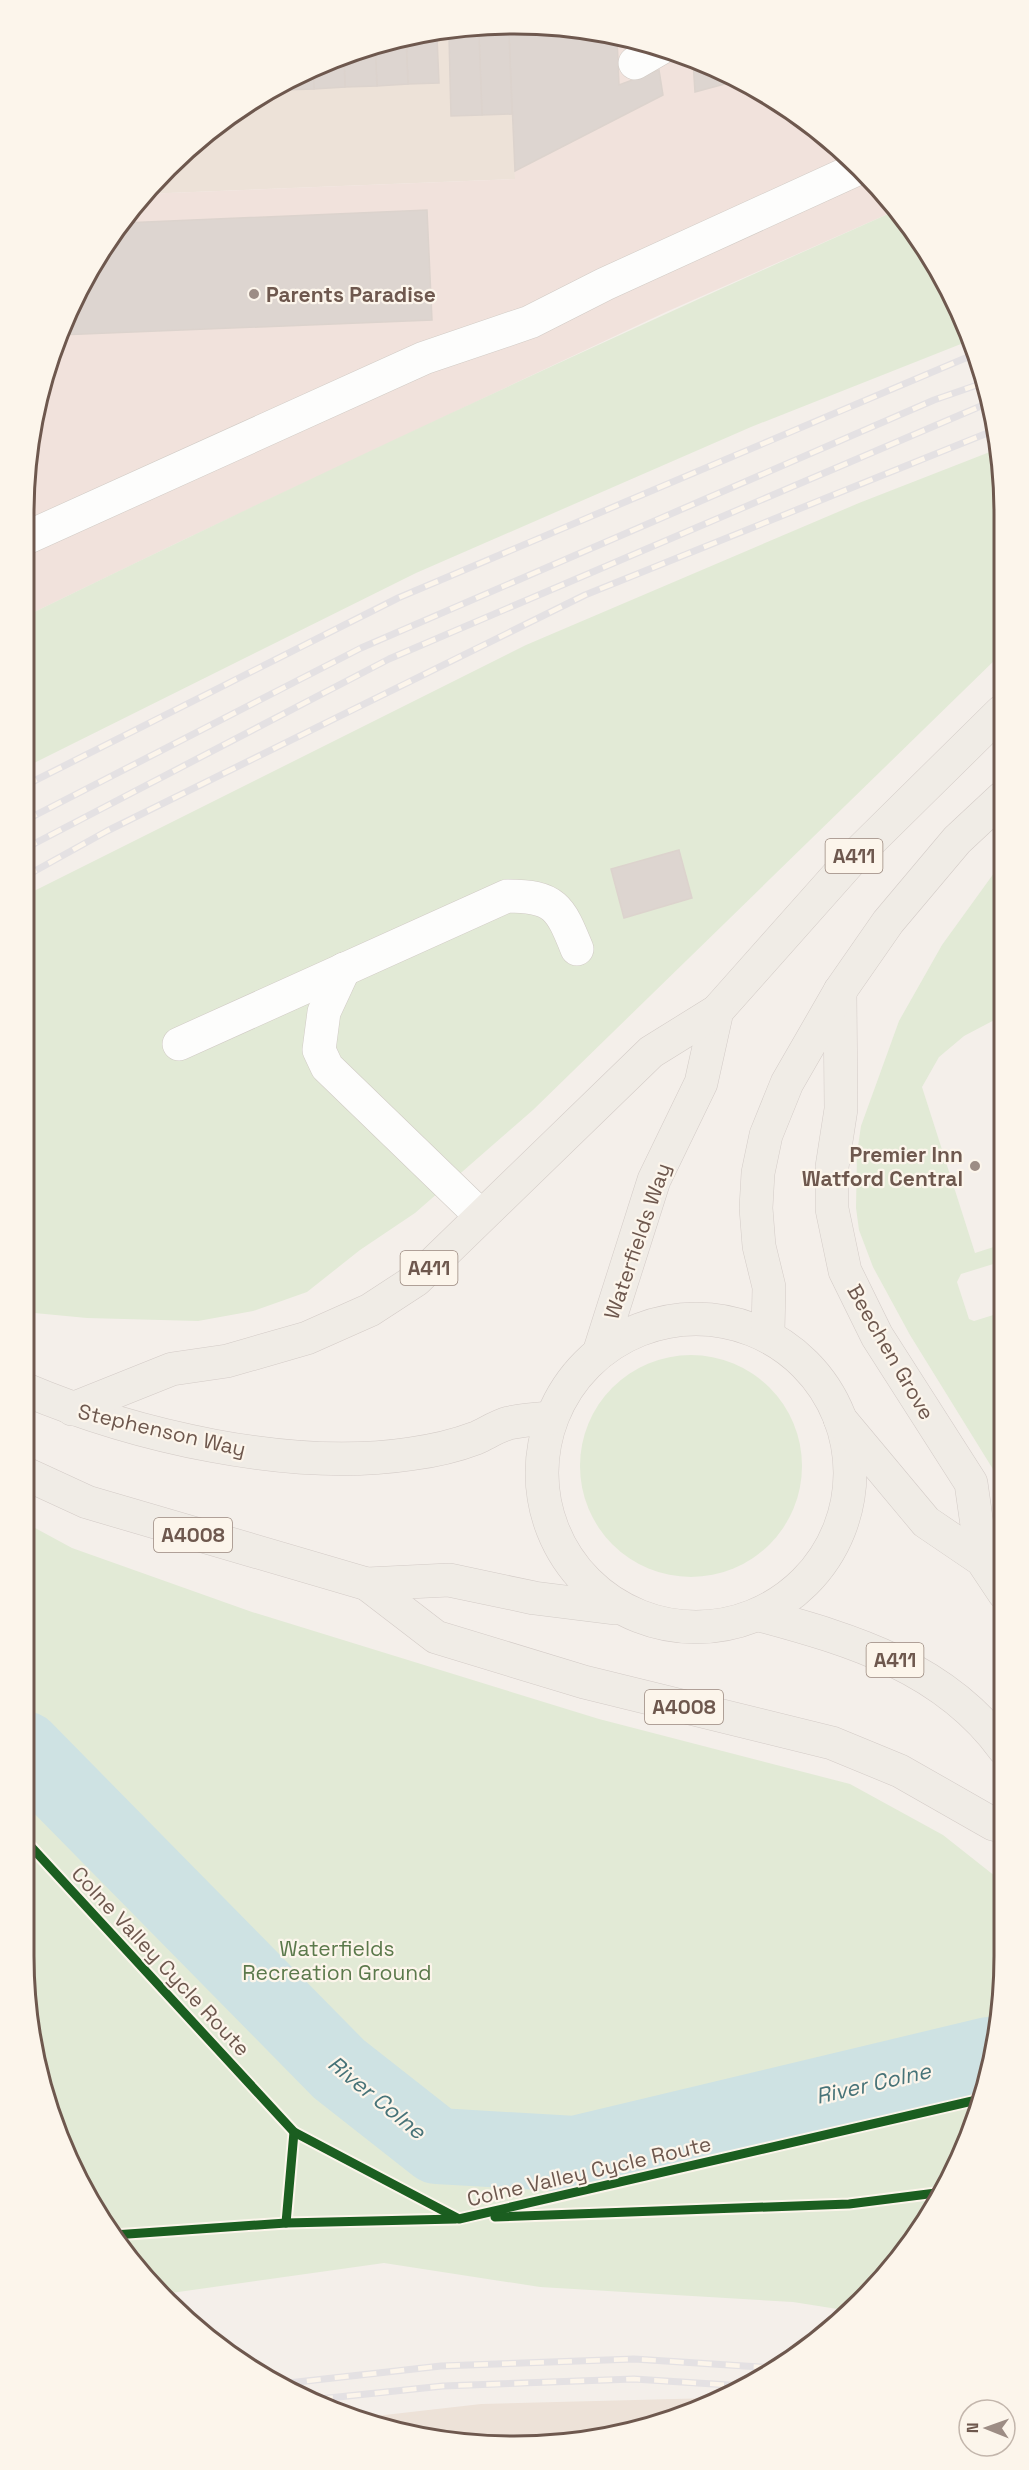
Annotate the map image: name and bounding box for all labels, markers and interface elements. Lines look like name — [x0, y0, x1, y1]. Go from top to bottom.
place label: Parents Paradise — [266, 281, 436, 308]
marker: Parents Paradise — [247, 287, 261, 301]
road number: A411 — [826, 839, 882, 873]
place label: Premier Inn Watford Central — [802, 1141, 963, 1192]
street label: Waterfields Way — [598, 1159, 676, 1323]
marker: Premier Inn Watford Central — [968, 1159, 982, 1173]
road number: A411 — [400, 1251, 458, 1285]
street label: Beechen Grove — [841, 1279, 941, 1425]
street label: Stephenson Way — [76, 1398, 248, 1462]
road number: A4008 — [154, 1518, 232, 1552]
road number: A411 — [866, 1643, 924, 1677]
road number: A4008 — [645, 1690, 723, 1724]
street label: Colne Valley Cycle Route — [66, 1860, 256, 2062]
park label: Waterfields Recreation Ground — [242, 1935, 432, 1986]
water label: River Colne — [323, 2049, 432, 2145]
water label: River Colne — [813, 2056, 934, 2110]
street label: Colne Valley Cycle Route — [464, 2130, 714, 2212]
north arrow — [957, 2398, 1017, 2458]
text: N — [962, 2422, 983, 2433]

